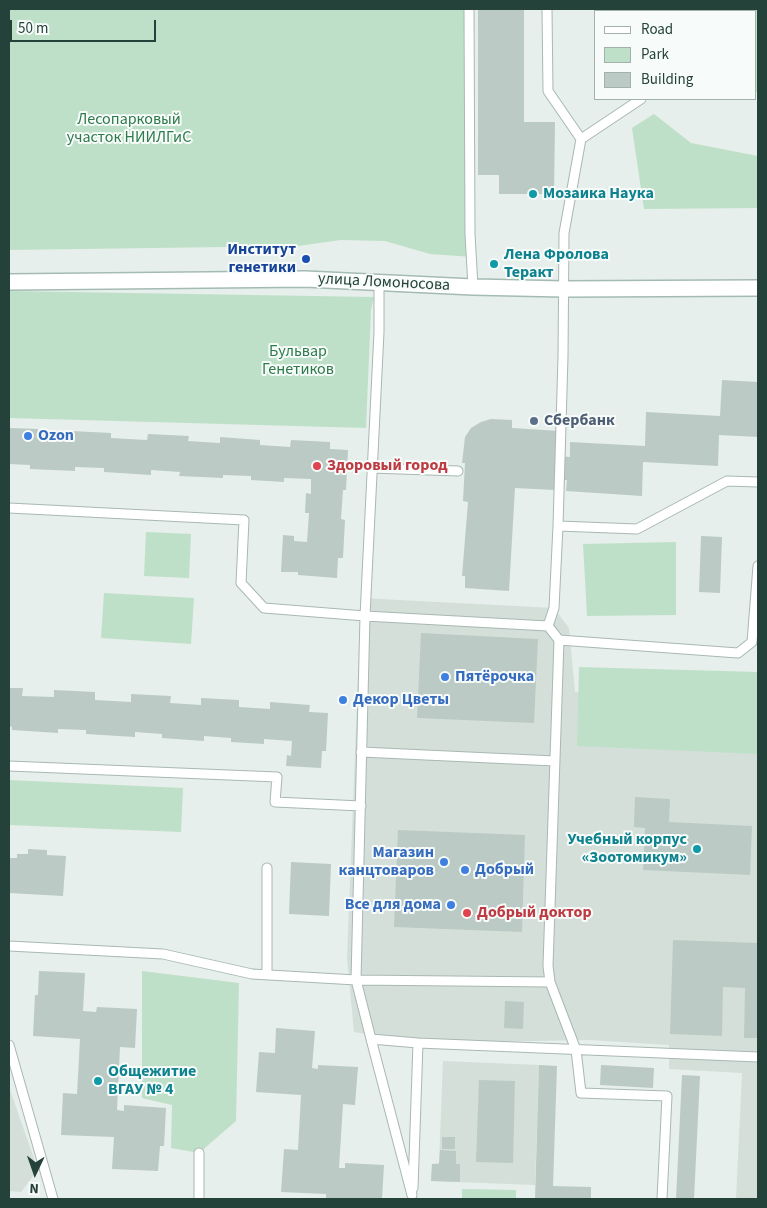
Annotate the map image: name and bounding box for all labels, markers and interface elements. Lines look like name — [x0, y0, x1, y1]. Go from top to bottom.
scale bar — [12, 10, 159, 42]
legend — [594, 10, 757, 100]
text: 50 m — [18, 18, 48, 39]
text: Road — [641, 19, 673, 40]
text: Park — [641, 44, 669, 65]
text: Building — [641, 69, 693, 90]
park label: Лесопарковый участок НИИЛГиС — [67, 110, 191, 148]
place label: Мозаика Наука — [543, 184, 654, 204]
marker: Мозаика Наука — [527, 188, 539, 200]
place label: Институт генетики — [227, 240, 296, 278]
place label: Лена Фролова Теракт — [504, 245, 609, 283]
marker: Институт генетики — [300, 253, 312, 265]
marker: Лена Фролова Теракт — [488, 258, 500, 270]
street label: улица Ломоносова — [317, 270, 451, 296]
park label: Бульвар Генетиков — [262, 342, 334, 380]
place label: Сбербанк — [544, 411, 615, 431]
marker: Сбербанк — [528, 415, 540, 427]
place label: Ozon — [38, 426, 74, 446]
marker: Ozon — [22, 430, 34, 442]
place label: Здоровый город — [327, 456, 448, 476]
marker: Здоровый город — [311, 460, 323, 472]
place label: Пятёрочка — [455, 667, 534, 687]
marker: Пятёрочка — [439, 671, 451, 683]
place label: Декор Цветы — [353, 690, 449, 710]
marker: Декор Цветы — [337, 694, 349, 706]
place label: Учебный корпус «Зоотомикум» — [567, 830, 687, 868]
place label: Магазин канцтоваров — [339, 843, 434, 881]
marker: Учебный корпус «Зоотомикум» — [691, 843, 703, 855]
marker: Магазин канцтоваров — [438, 856, 450, 868]
place label: Добрый — [475, 860, 534, 880]
marker: Добрый — [459, 864, 471, 876]
place label: Все для дома — [345, 895, 441, 915]
marker: Все для дома — [445, 899, 457, 911]
place label: Добрый доктор — [477, 903, 592, 923]
marker: Добрый доктор — [461, 907, 473, 919]
place label: Общежитие ВГАУ № 4 — [108, 1062, 196, 1100]
marker: Общежитие ВГАУ № 4 — [92, 1075, 104, 1087]
north arrow — [10, 1148, 60, 1198]
text: N — [29, 1178, 39, 1198]

